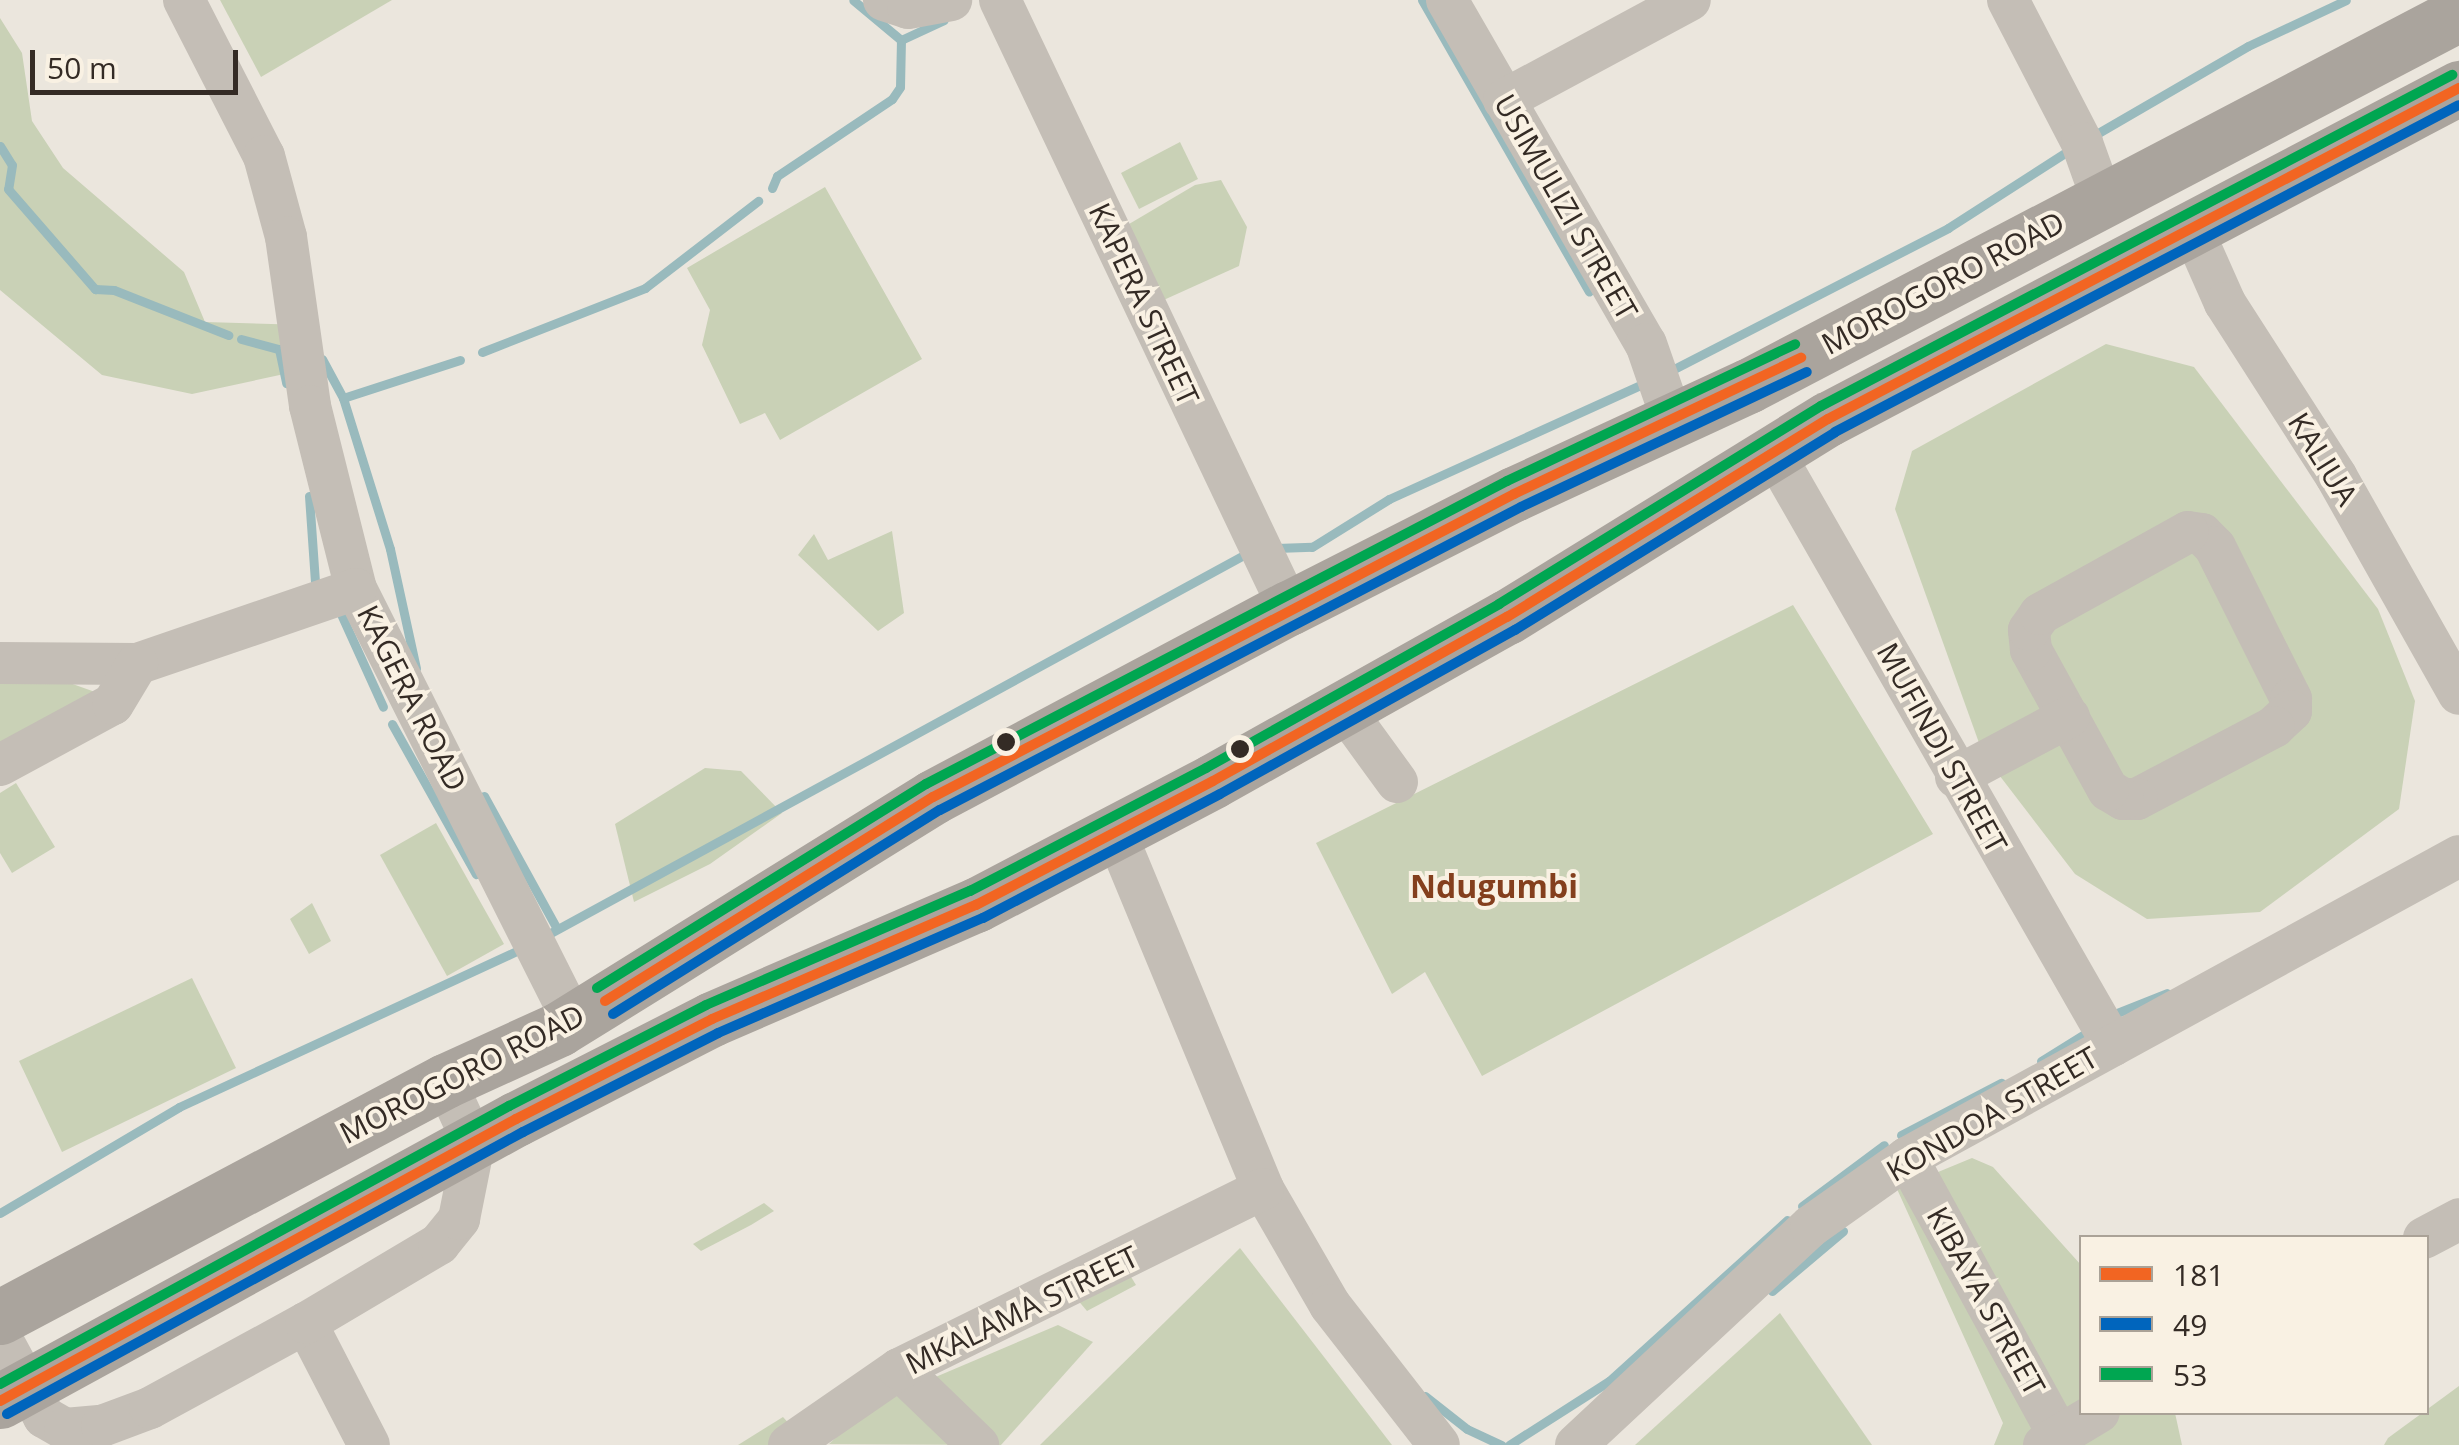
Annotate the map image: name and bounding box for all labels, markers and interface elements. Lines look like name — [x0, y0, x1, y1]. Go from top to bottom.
scale bar — [35, 30, 242, 92]
text: 50 m — [47, 47, 117, 88]
street label: USIMULIZI STREET — [1487, 88, 1645, 326]
street label: KAPERA STREET — [1081, 197, 1207, 411]
street label: MOROGORO ROAD — [1816, 204, 2070, 362]
street label: KALIUA — [2281, 406, 2365, 512]
street label: KAGERA ROAD — [350, 599, 474, 797]
street label: MUFINDI STREET — [1869, 637, 2015, 859]
unlabelled marker — [996, 732, 1016, 752]
unlabelled marker — [1230, 739, 1250, 759]
district label: Ndugumbi — [1410, 867, 1578, 905]
street label: MOROGORO ROAD — [334, 997, 590, 1151]
street label: KONDOA STREET — [1880, 1039, 2104, 1189]
street label: KIBAYA STREET — [1919, 1200, 2053, 1402]
legend — [2079, 1235, 2429, 1415]
street label: MKALAMA STREET — [900, 1238, 1144, 1382]
text: 181 — [2173, 1254, 2224, 1295]
text: 49 — [2173, 1304, 2207, 1345]
text: 53 — [2173, 1354, 2207, 1395]

